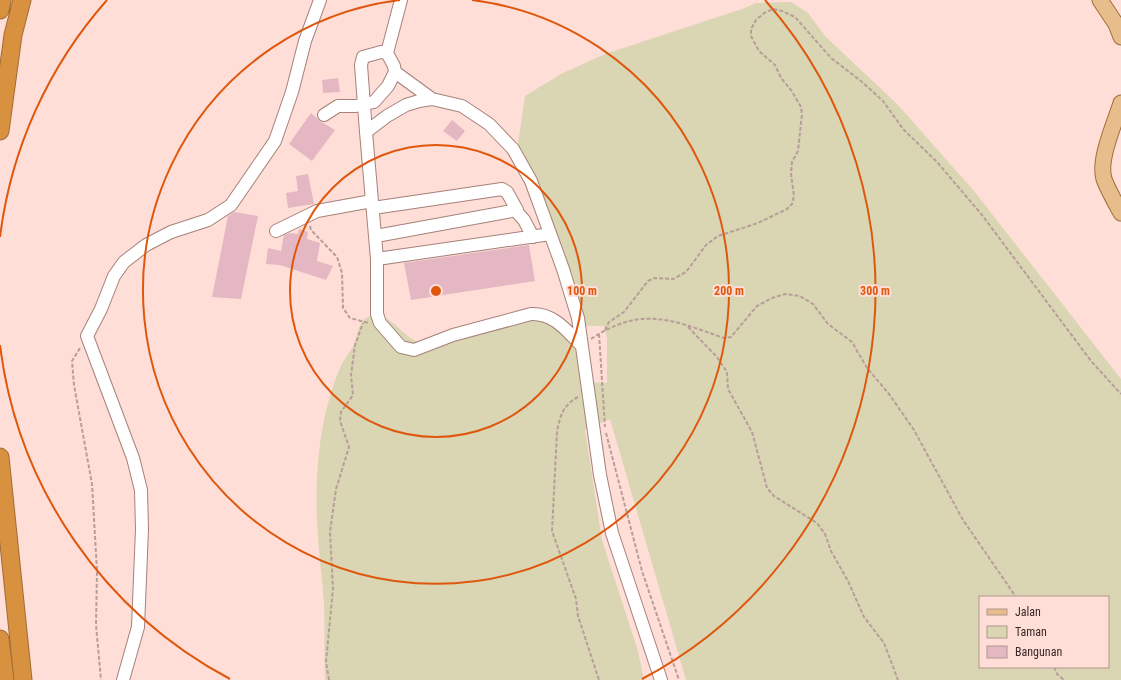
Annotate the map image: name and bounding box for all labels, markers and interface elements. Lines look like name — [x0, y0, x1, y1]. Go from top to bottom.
centre of rings — [429, 284, 443, 298]
text: 100 m — [567, 284, 597, 298]
text: 200 m — [714, 284, 744, 298]
text: 300 m — [860, 284, 890, 298]
legend — [979, 596, 1109, 668]
text: Jalan — [1015, 605, 1041, 619]
text: Taman — [1015, 625, 1047, 639]
text: Bangunan — [1015, 645, 1062, 659]

